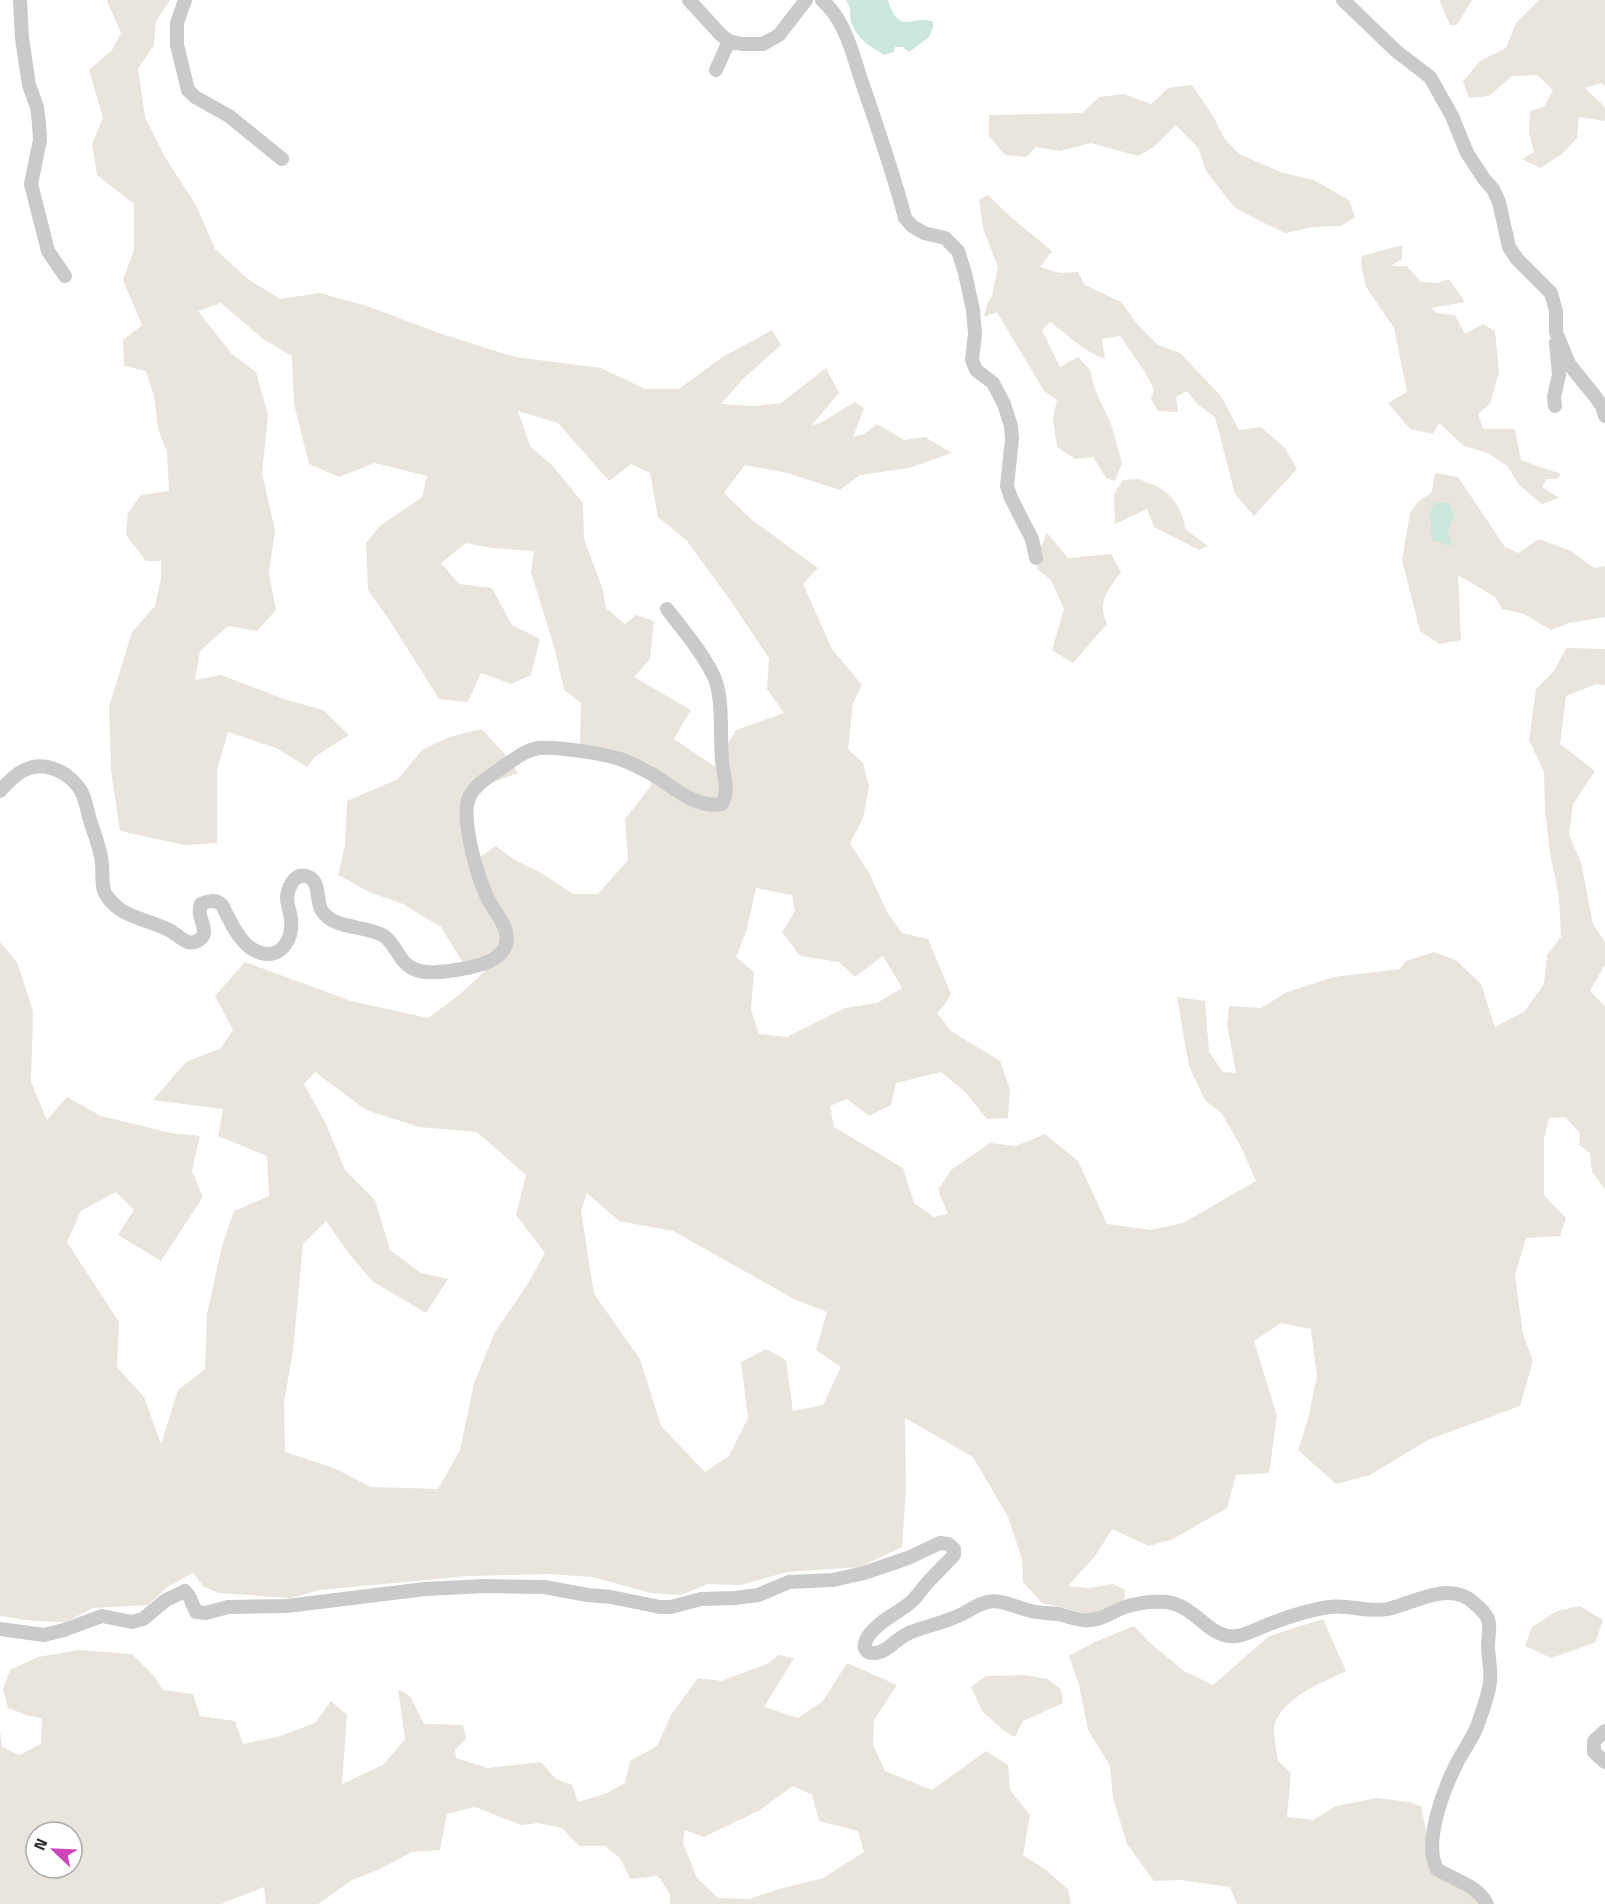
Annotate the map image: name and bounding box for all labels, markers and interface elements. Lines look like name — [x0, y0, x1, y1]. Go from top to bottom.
north arrow — [24, 1820, 84, 1880]
text: N — [27, 1834, 53, 1854]

